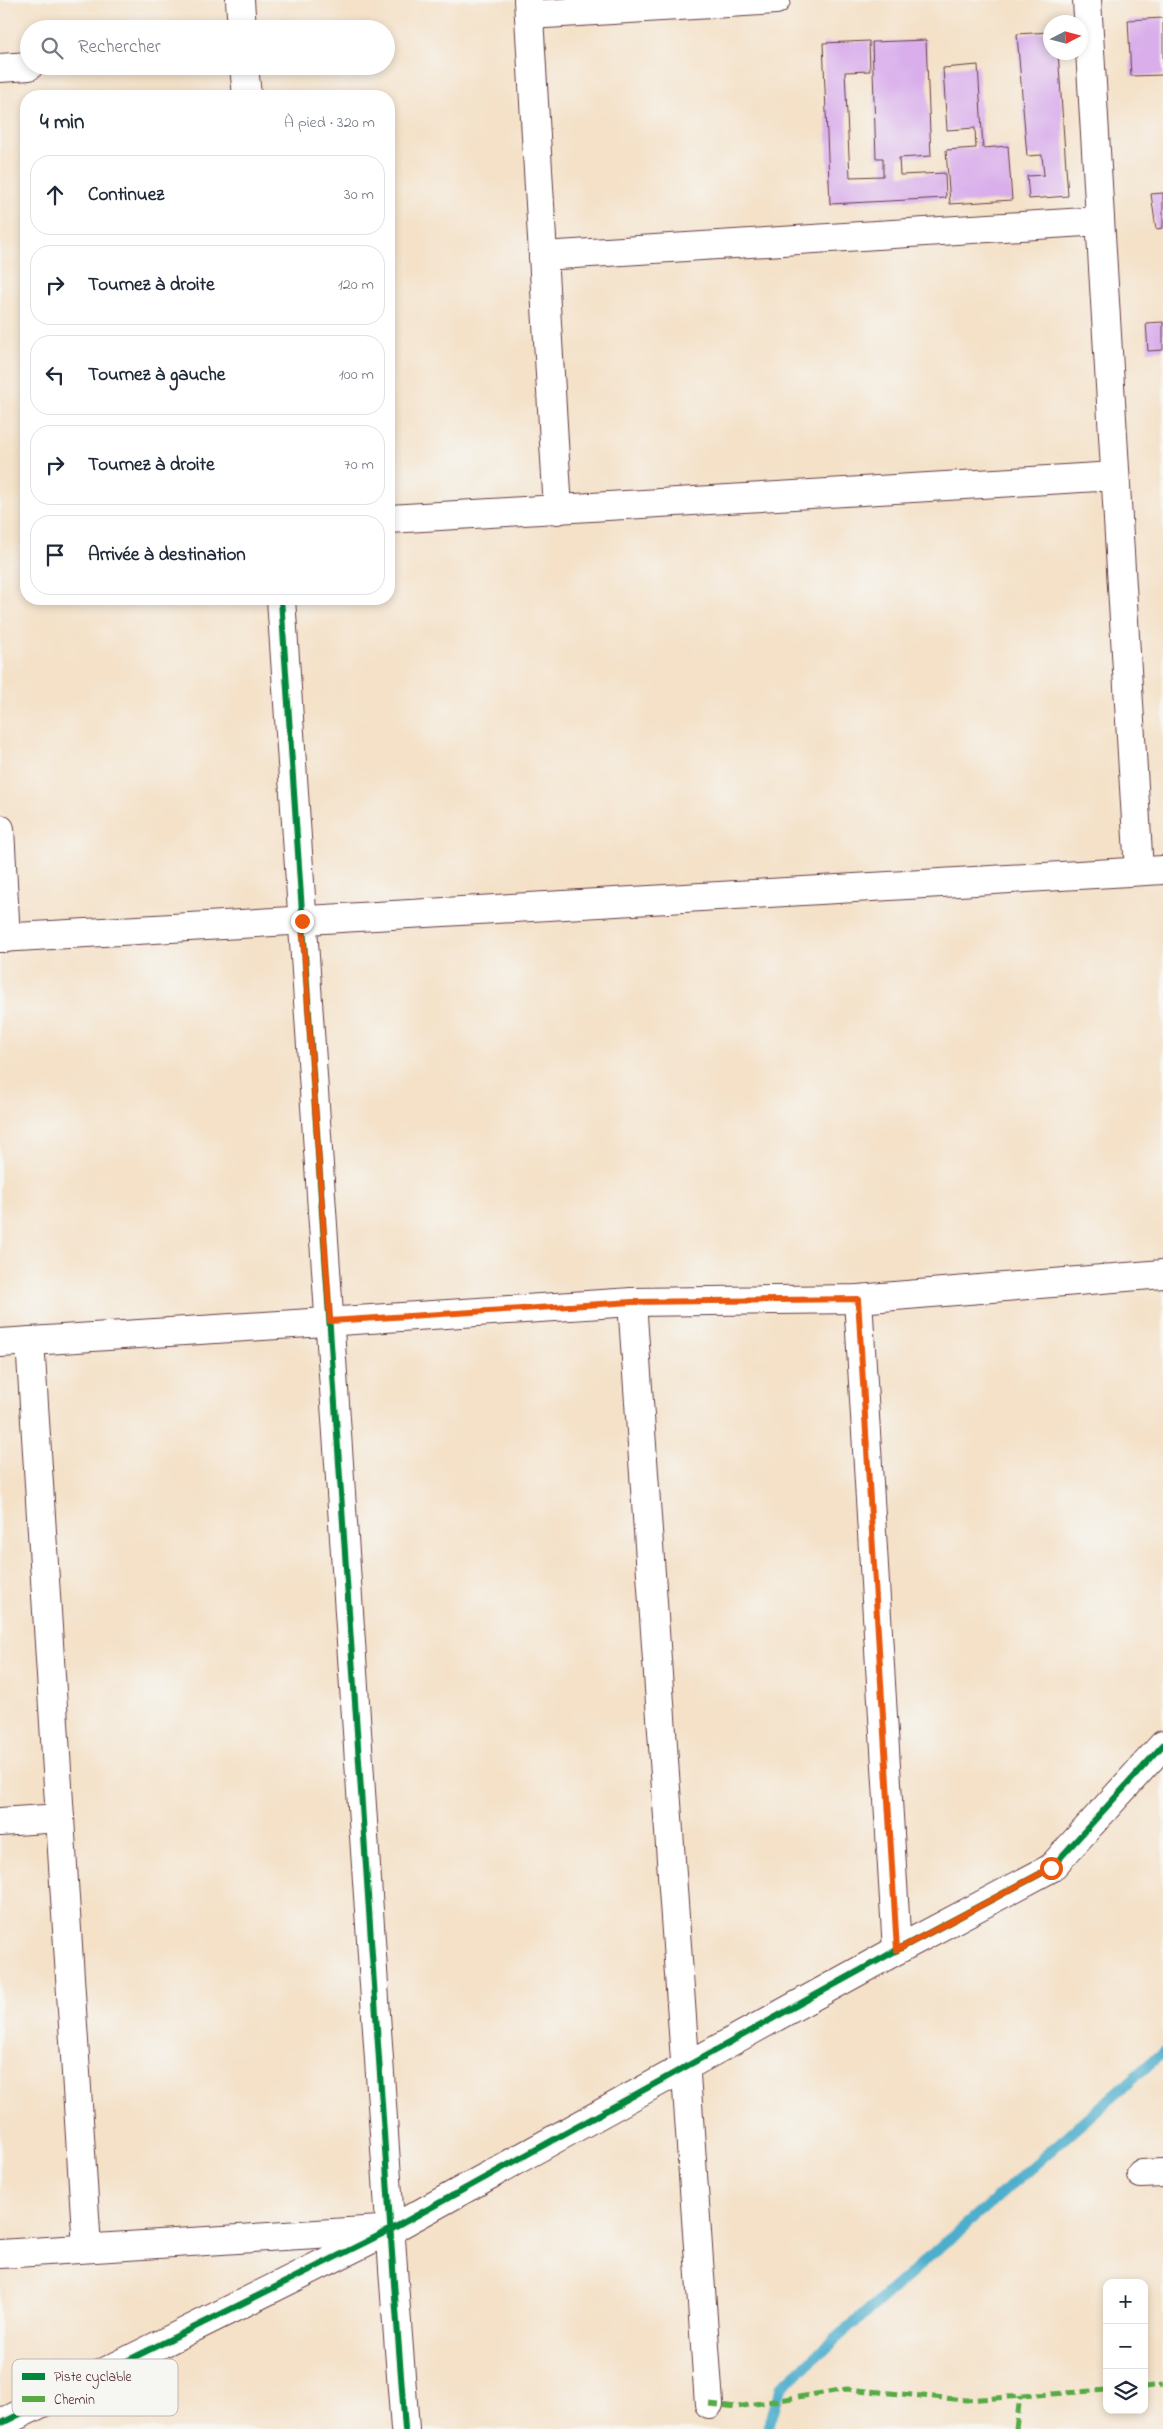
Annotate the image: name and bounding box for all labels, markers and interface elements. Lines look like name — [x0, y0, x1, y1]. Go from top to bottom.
north arrow — [1043, 15, 1088, 60]
search box — [20, 20, 395, 75]
icon: search — [38, 34, 66, 62]
text: Rechercher — [78, 34, 161, 61]
text: 4 min — [40, 108, 84, 138]
text: À pied · 320 m — [284, 111, 375, 135]
icon: ahead — [41, 181, 69, 209]
text: Continuez — [88, 182, 164, 209]
text: 30 m — [344, 183, 374, 207]
icon: right — [41, 271, 69, 299]
text: Tournez à droite — [88, 272, 214, 299]
text: 120 m — [338, 273, 374, 297]
icon: left — [41, 361, 69, 389]
text: Tournez à gauche — [88, 362, 225, 389]
text: 100 m — [339, 363, 374, 387]
icon: right — [41, 451, 69, 479]
text: Tournez à droite — [88, 452, 214, 479]
text: 70 m — [344, 453, 374, 477]
icon: arrive — [41, 541, 69, 569]
text: Arrivée à destination — [88, 542, 246, 569]
route end — [291, 910, 314, 933]
route start — [1040, 1857, 1063, 1880]
map controls — [1103, 2279, 1148, 2414]
button: + — [1103, 2279, 1148, 2324]
button: − — [1103, 2324, 1148, 2369]
legend — [12, 2359, 178, 2416]
text: Piste cyclable — [54, 2367, 132, 2389]
button: layers — [1103, 2369, 1148, 2414]
text: Chemin — [54, 2390, 95, 2411]

